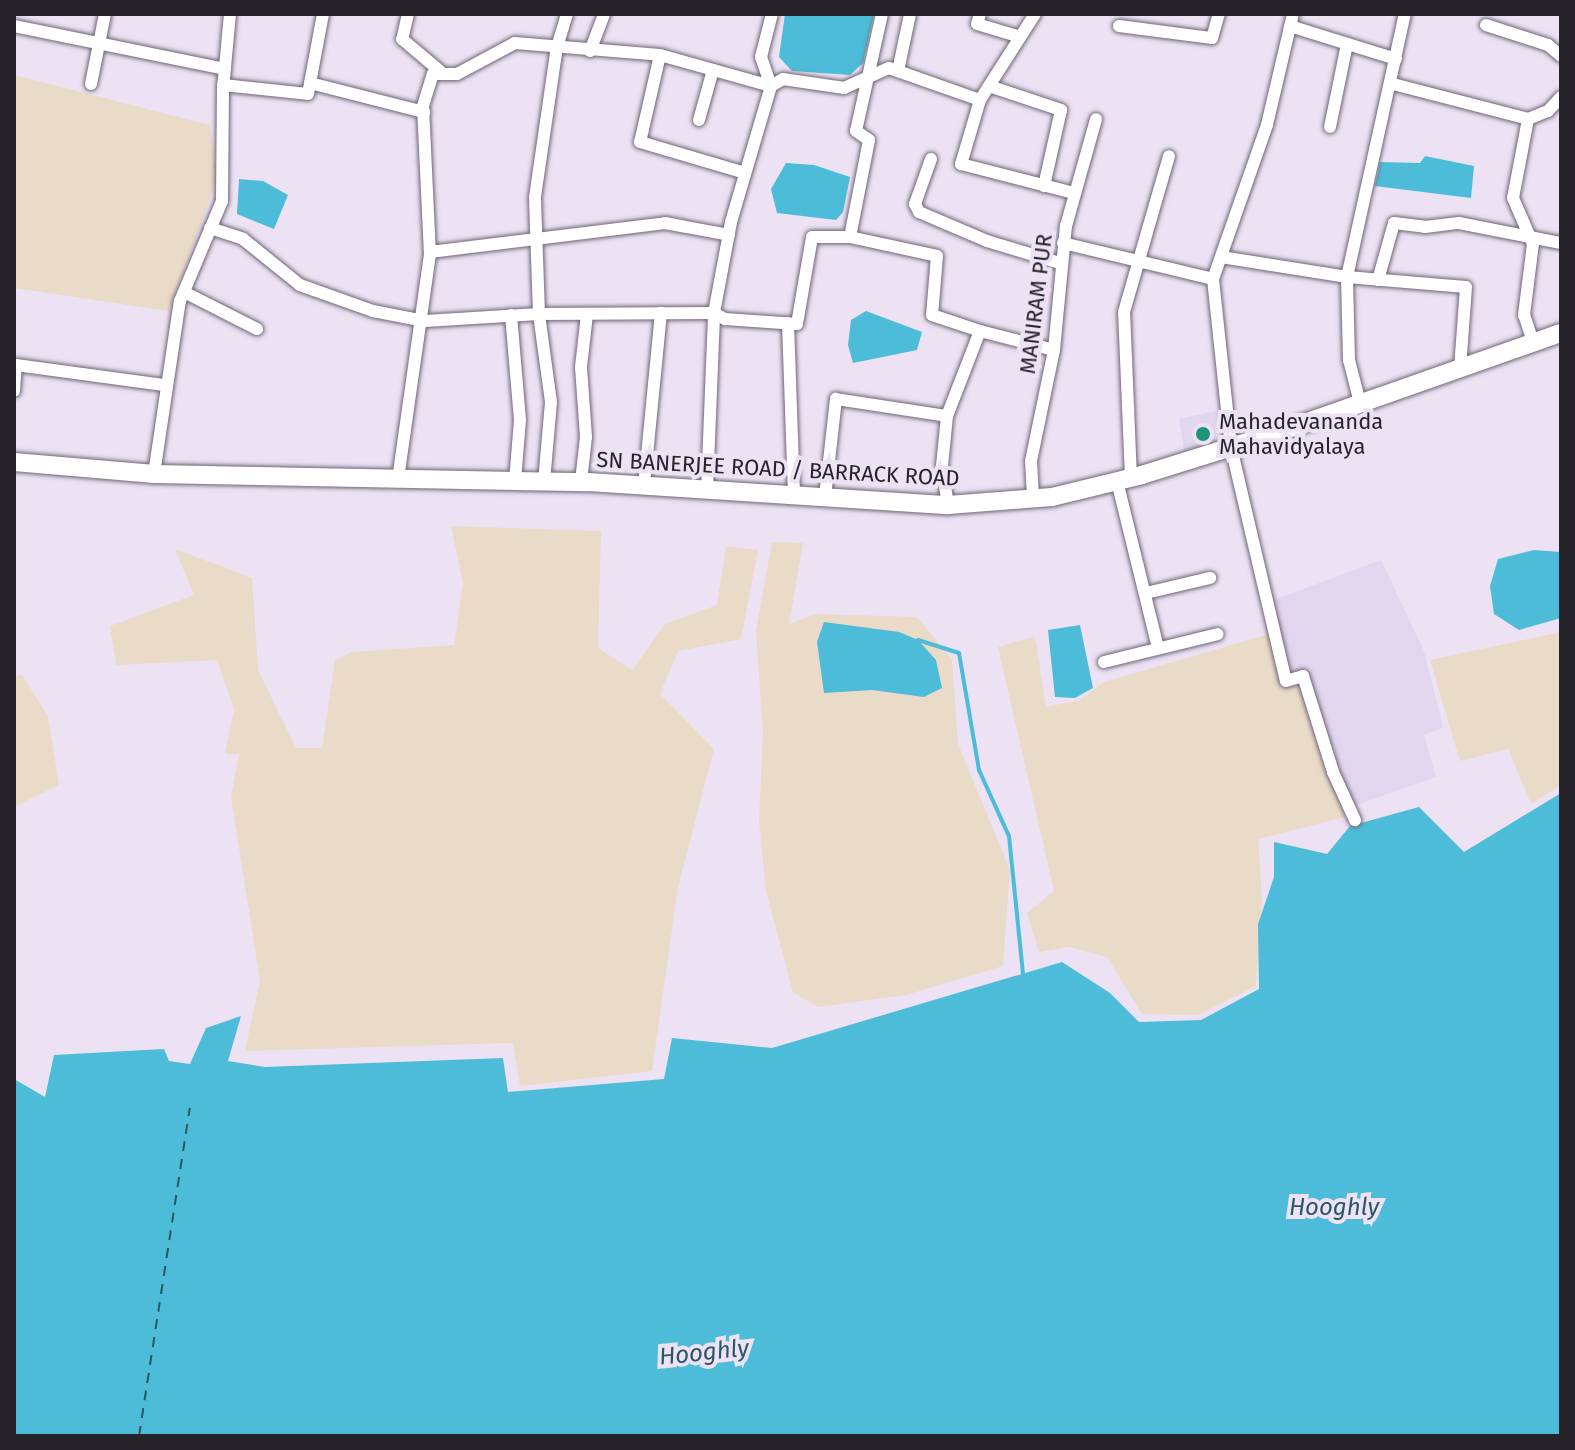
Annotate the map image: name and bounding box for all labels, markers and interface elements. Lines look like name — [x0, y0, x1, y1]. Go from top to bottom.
street label: MANIRAM PUR — [1014, 233, 1058, 375]
place label: Mahadevananda Mahavidyalaya — [1219, 408, 1383, 460]
marker: Mahadevananda Mahavidyalaya — [1194, 425, 1212, 443]
street label: SN BANERJEE ROAD / BARRACK ROAD — [596, 446, 960, 492]
water label: Hooghly — [1289, 1194, 1379, 1222]
water label: Hooghly — [658, 1334, 750, 1372]

